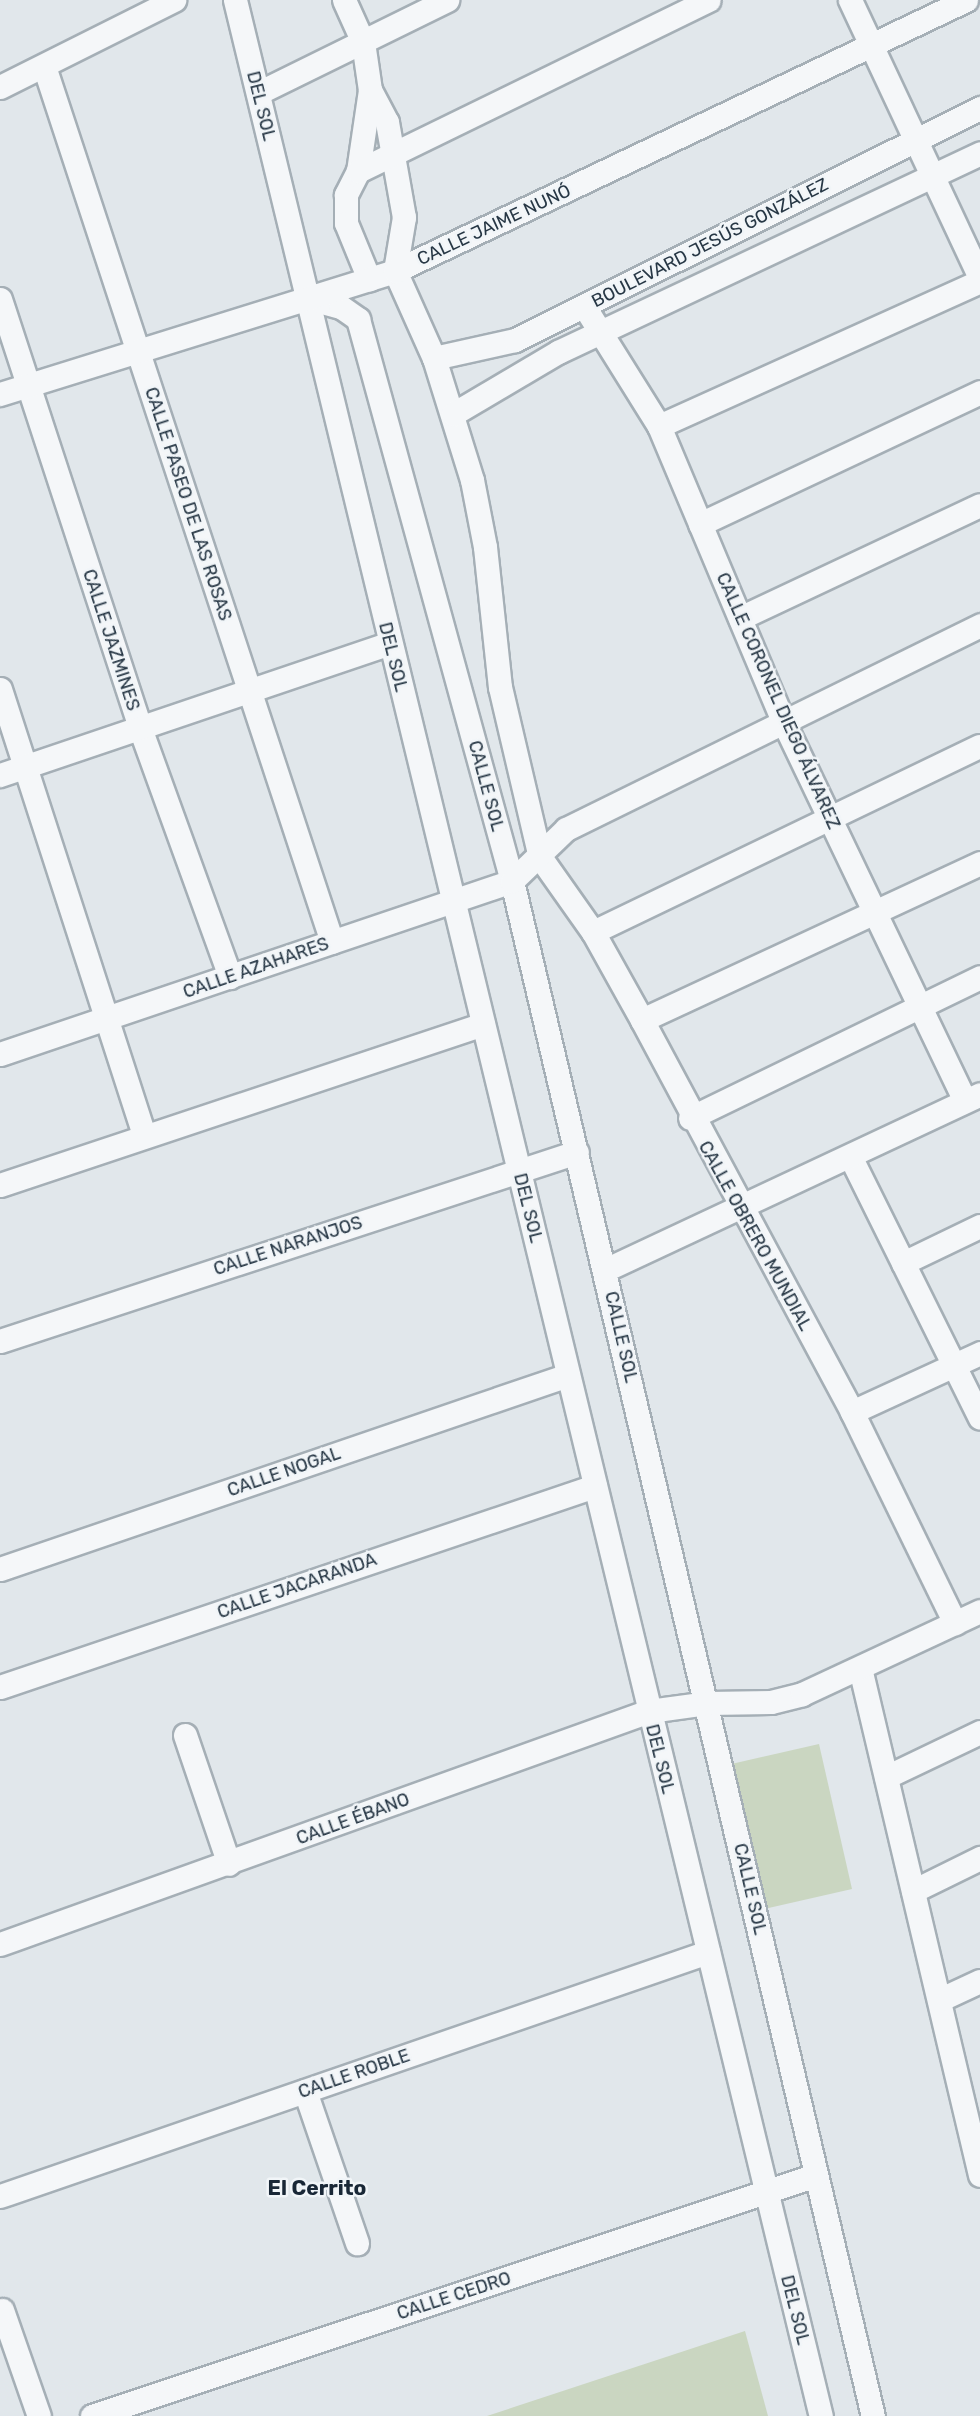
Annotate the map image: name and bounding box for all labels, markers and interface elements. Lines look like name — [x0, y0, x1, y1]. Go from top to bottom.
street label: DEL SOL — [242, 69, 280, 143]
street label: BOULEVARD JESÚS GONZÁLEZ — [588, 174, 832, 312]
street label: CALLE JAIME NUNÓ — [414, 180, 574, 270]
street label: CALLE PASEO DE LAS ROSAS — [140, 385, 236, 623]
street label: CALLE JAZMINES — [78, 567, 144, 713]
street label: CALLE CORONEL DIEGO ÁLVAREZ — [711, 569, 845, 833]
street label: DEL SOL — [374, 620, 412, 694]
street label: CALLE SOL — [464, 738, 508, 834]
street label: CALLE AZAHARES — [180, 933, 332, 1003]
street label: CALLE OBRERO MUNDIAL — [694, 1137, 816, 1335]
street label: DEL SOL — [509, 1171, 547, 1245]
street label: CALLE NARANJOS — [211, 1212, 365, 1280]
street label: CALLE SOL — [600, 1289, 642, 1385]
street label: CALLE NOGAL — [225, 1443, 343, 1501]
street label: CALLE JACARANDA — [215, 1549, 379, 1623]
street label: DEL SOL — [641, 1722, 679, 1796]
street label: CALLE ÉBANO — [293, 1788, 413, 1850]
street label: CALLE SOL — [729, 1841, 771, 1937]
street label: CALLE ROBLE — [295, 2045, 413, 2103]
district label: El Cerrito — [268, 2175, 366, 2201]
street label: CALLE CEDRO — [394, 2267, 514, 2325]
street label: DEL SOL — [776, 2273, 814, 2347]

